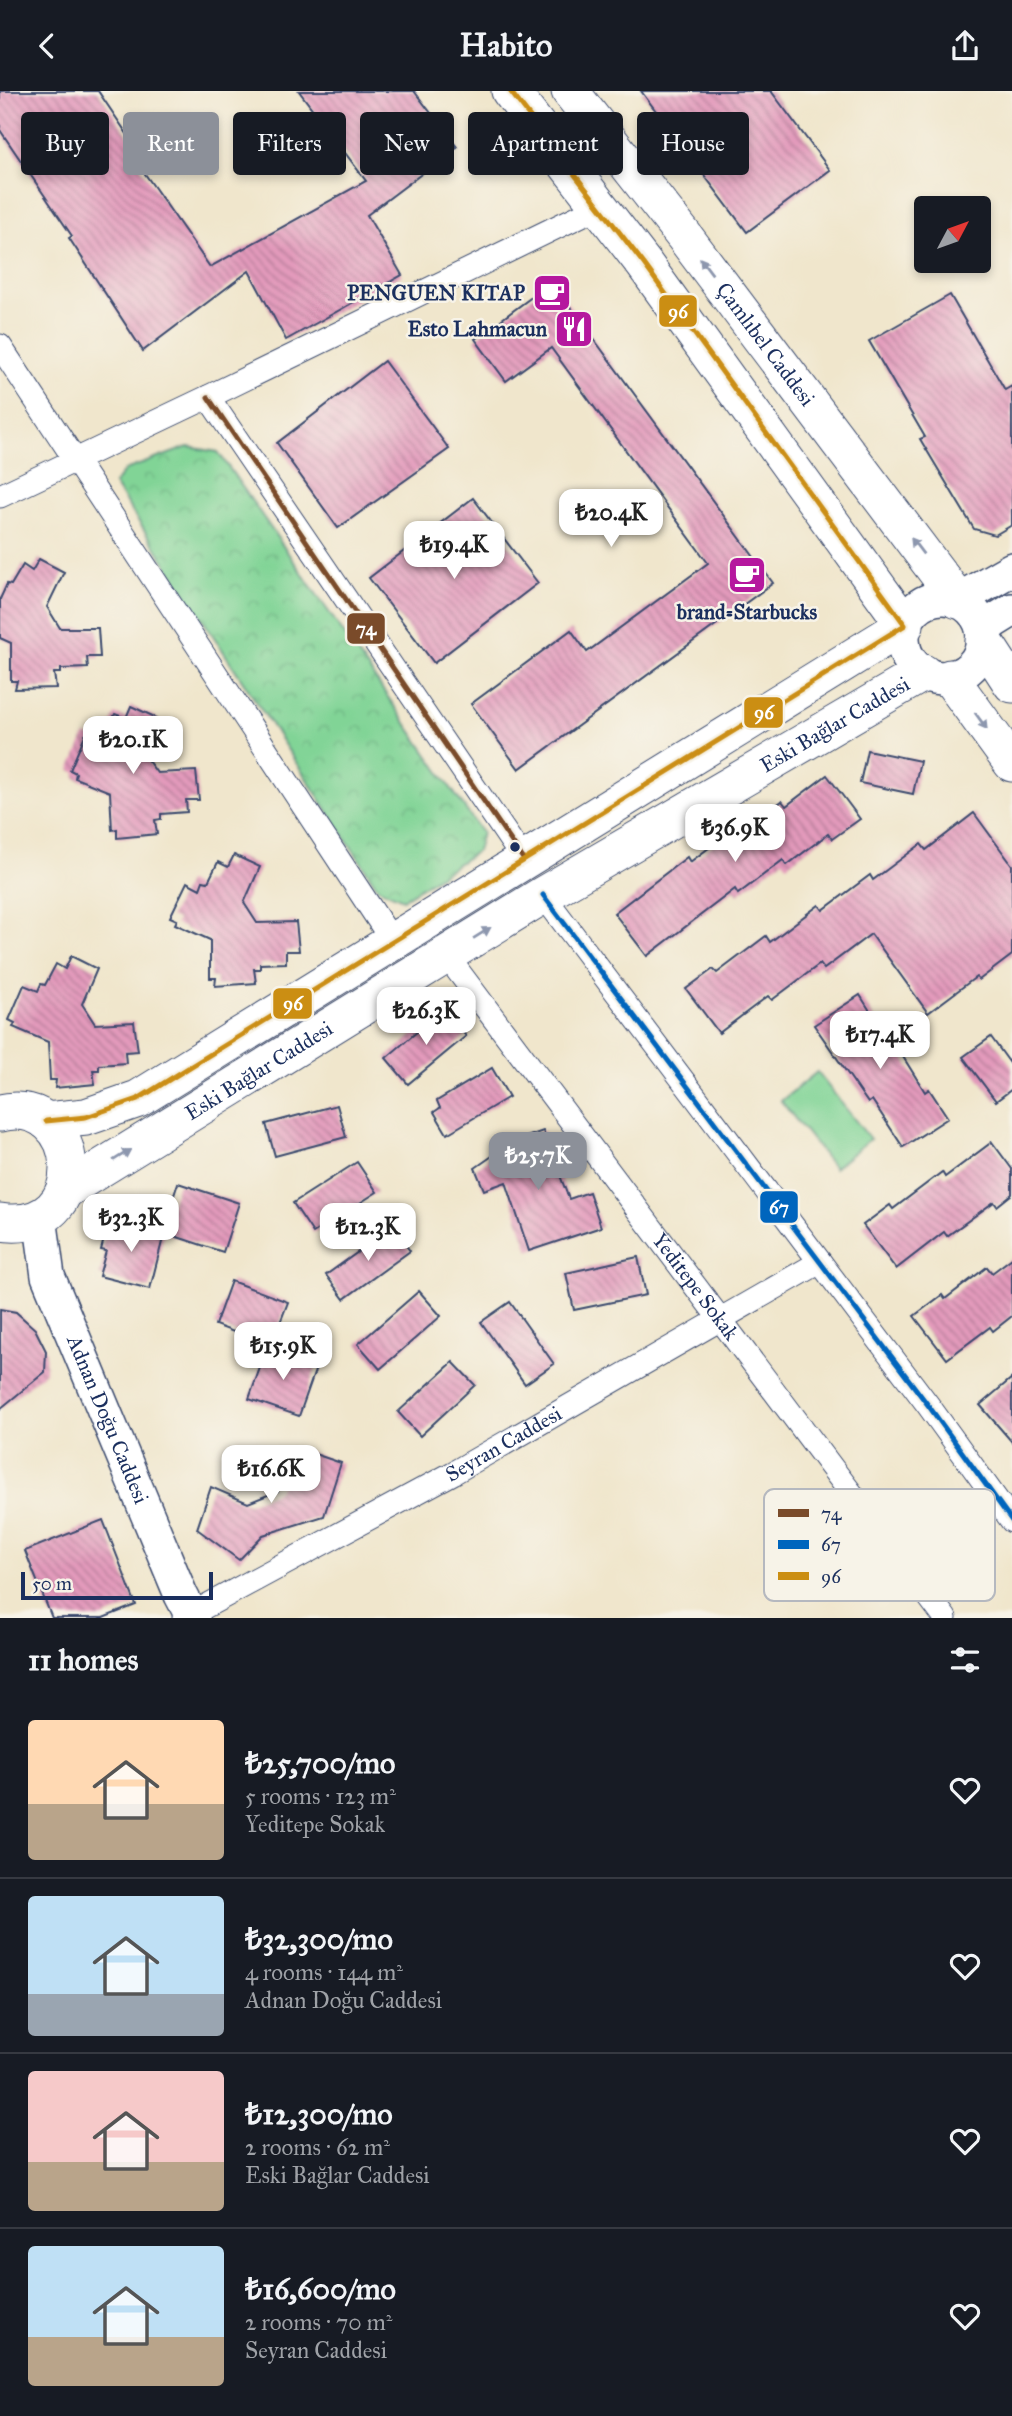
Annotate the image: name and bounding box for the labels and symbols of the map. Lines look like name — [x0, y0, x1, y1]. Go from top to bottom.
north arrow — [914, 196, 990, 273]
one-way arrow — [700, 257, 714, 275]
cafe icon: PENGUEN KITAP — [531, 272, 573, 314]
street label: Çamlıbel Caddesi — [711, 277, 821, 411]
place label: PENGUEN KITAP — [347, 280, 525, 306]
line badge: 96 — [658, 294, 698, 328]
text: 96 — [668, 300, 689, 324]
restaurant icon: Esto Lahmacun — [553, 308, 595, 350]
place label: Esto Lahmacun — [408, 316, 548, 342]
pin: ₺20.4K — [554, 489, 668, 549]
pin: ₺19.4K — [397, 521, 511, 581]
one-way arrow — [909, 537, 924, 555]
cafe icon: brand=Starbucks — [726, 554, 768, 596]
place label: brand=Starbucks — [676, 599, 818, 625]
line badge: 74 — [346, 612, 386, 645]
text: 74 — [356, 617, 378, 641]
street label: Eski Bağlar Caddesi — [755, 671, 914, 778]
line badge: 96 — [743, 696, 784, 729]
text: 96 — [754, 701, 775, 725]
one-way arrow — [974, 712, 988, 730]
pin: ₺20.1K — [76, 717, 190, 776]
pin: ₺36.9K — [678, 805, 792, 864]
unlabelled marker — [508, 840, 522, 854]
one-way arrow — [473, 926, 492, 939]
line badge: 96 — [272, 987, 313, 1020]
pin: ₺26.3K — [369, 988, 483, 1047]
text: 96 — [283, 992, 304, 1016]
pin: ₺17.4K — [823, 1011, 937, 1071]
street label: Eski Bağlar Caddesi — [180, 1015, 338, 1126]
pin: ₺25.7K — [481, 1133, 595, 1192]
one-way arrow — [112, 1148, 131, 1161]
line badge: 67 — [759, 1190, 799, 1224]
pin: ₺32.3K — [74, 1195, 188, 1254]
text: 67 — [769, 1196, 789, 1219]
pin: ₺12.3K — [311, 1203, 425, 1263]
street label: Yeditepe Sokak — [647, 1228, 745, 1346]
pin: ₺15.9K — [226, 1323, 340, 1382]
street label: Adnan Doğu Caddesi — [61, 1330, 155, 1508]
street label: Seyran Caddesi — [441, 1400, 567, 1488]
pin: ₺16.6K — [214, 1445, 328, 1505]
legend — [764, 1489, 995, 1601]
text: 74 — [821, 1502, 842, 1525]
text: 67 — [821, 1533, 841, 1556]
text: 96 — [821, 1565, 842, 1588]
scale bar — [21, 1569, 214, 1601]

